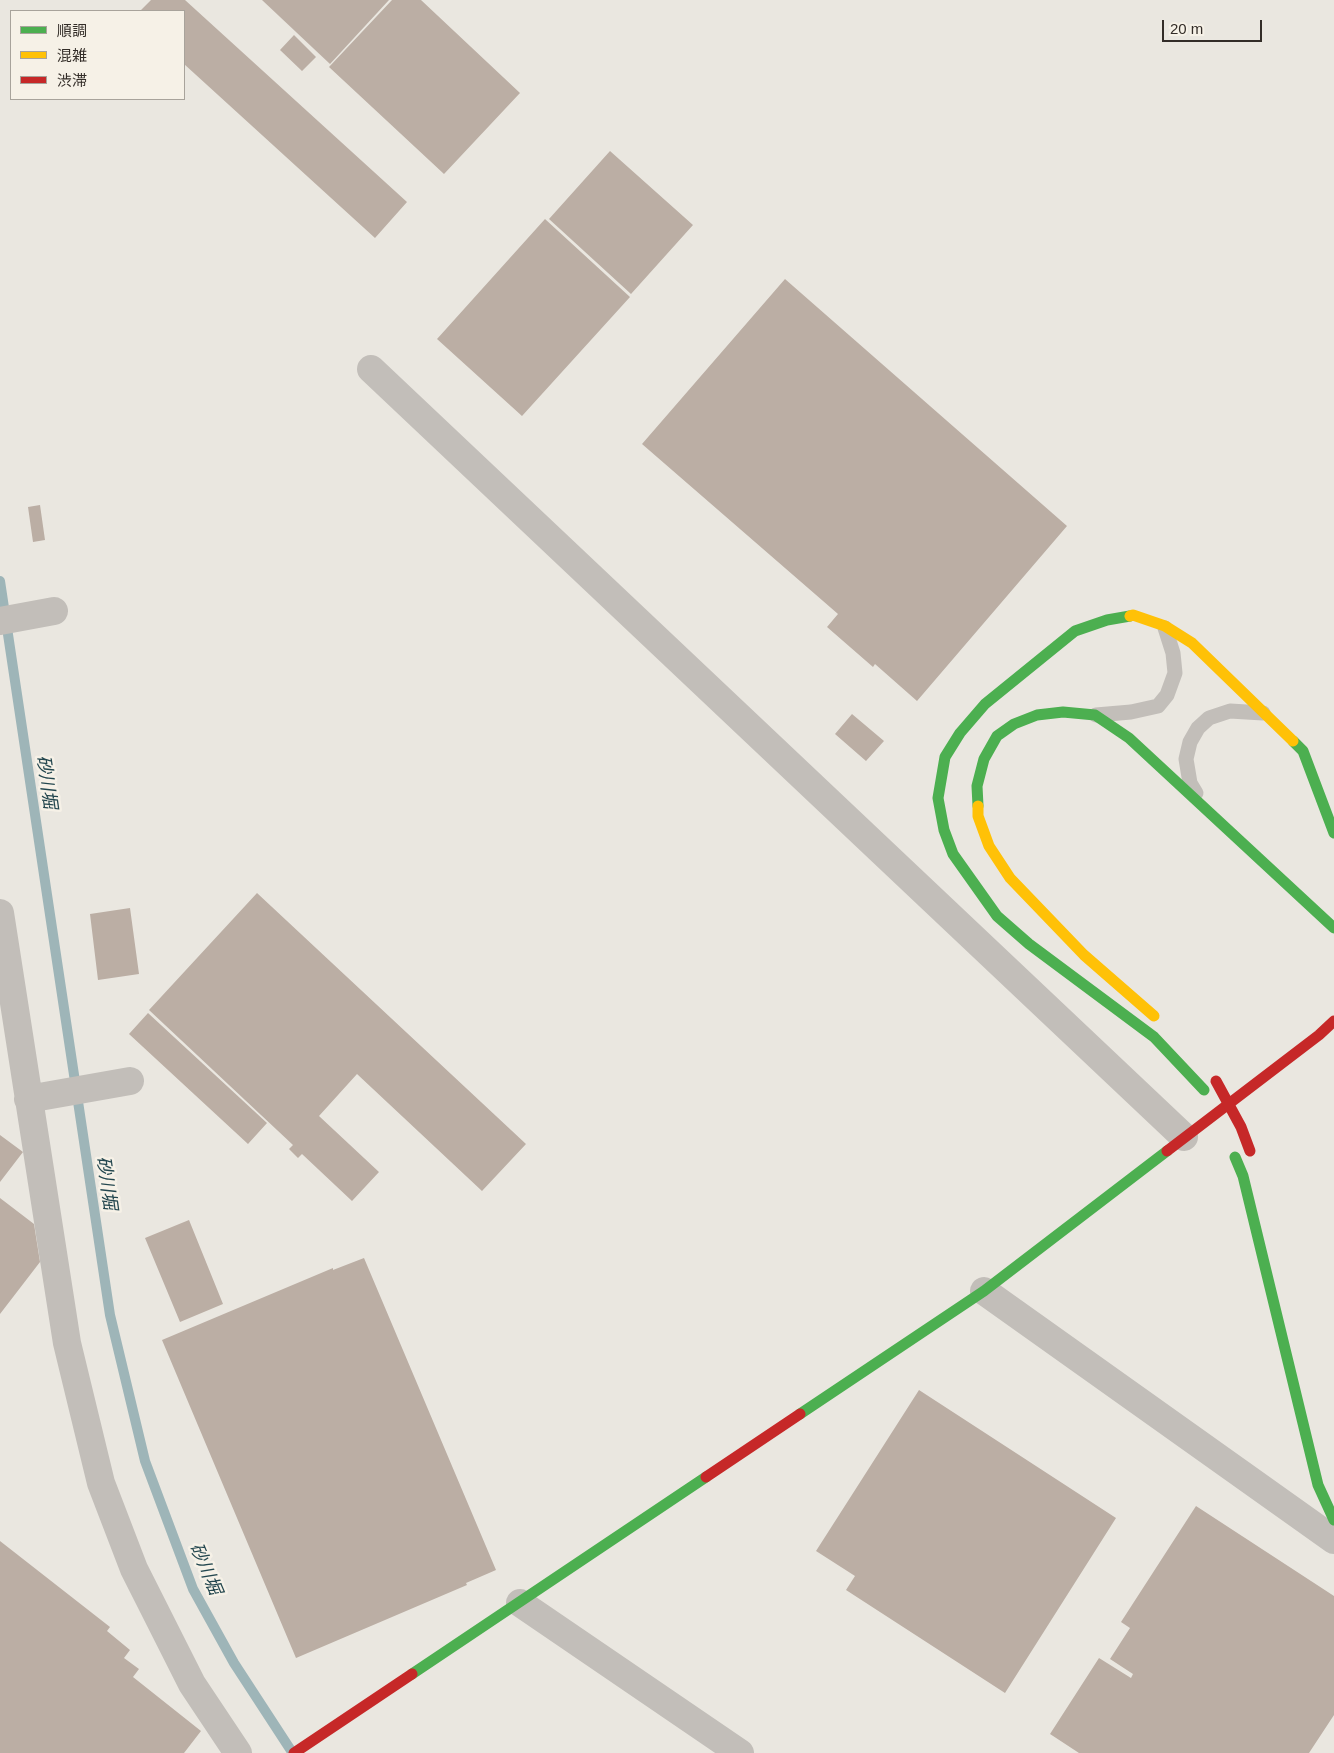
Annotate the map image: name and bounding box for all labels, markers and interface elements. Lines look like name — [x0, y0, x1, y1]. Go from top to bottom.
legend — [10, 10, 185, 100]
scale bar — [1164, 10, 1264, 42]
text: 20 m — [1170, 20, 1203, 37]
text: 順調 — [57, 22, 87, 39]
text: 混雑 — [57, 47, 87, 64]
text: 渋滞 — [57, 72, 87, 89]
water label: 砂川堀 — [32, 754, 60, 810]
water label: 砂川堀 — [92, 1155, 120, 1211]
water label: 砂川堀 — [185, 1540, 225, 1598]

